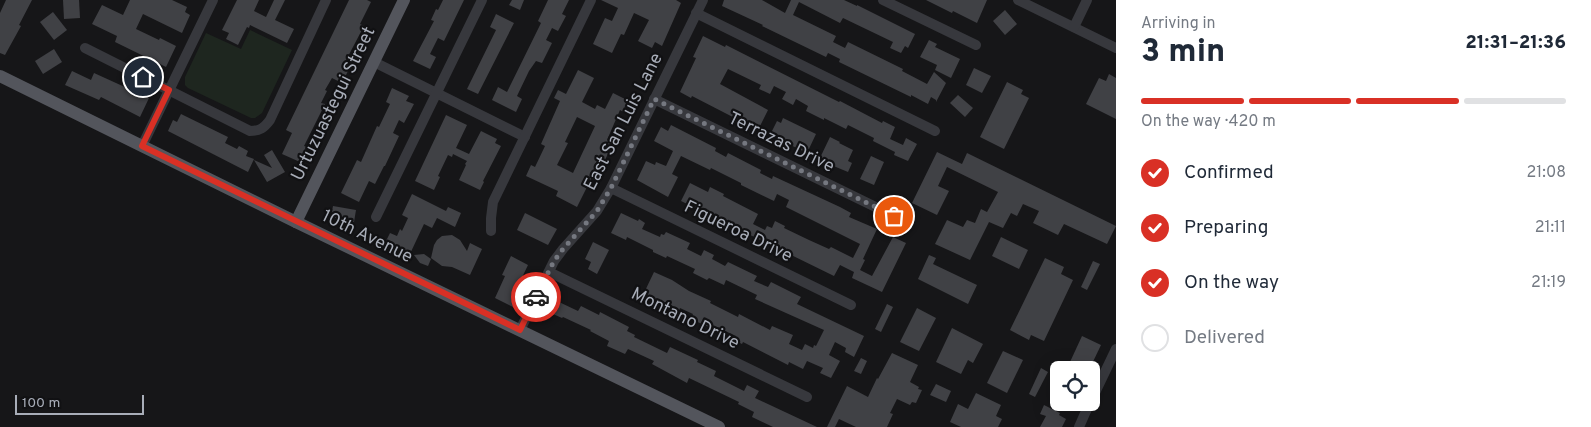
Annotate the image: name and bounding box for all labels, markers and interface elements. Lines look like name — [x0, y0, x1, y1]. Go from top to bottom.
text: Arriving in — [1141, 14, 1216, 34]
street label: Urtuzuastegui Street — [287, 23, 381, 185]
text: 21:31–21:36 — [1465, 31, 1566, 55]
text: 3 min — [1141, 33, 1225, 73]
street label: East San Luis Lane — [579, 49, 669, 195]
pin — [122, 56, 164, 98]
icon: home — [129, 63, 157, 91]
street label: Terrazas Drive — [724, 107, 838, 179]
text: On the way · 420 m — [1141, 112, 1276, 132]
icon: check — [1141, 159, 1169, 187]
text: Confirmed — [1184, 161, 1274, 185]
text: 21:08 — [1527, 163, 1566, 183]
pin — [873, 195, 915, 237]
street label: Figueroa Drive — [680, 196, 796, 268]
icon: bag — [880, 202, 908, 230]
street label: 10th Avenue — [318, 205, 416, 269]
icon: check — [1141, 214, 1169, 242]
text: Preparing — [1184, 216, 1268, 240]
text: 21:11 — [1535, 218, 1566, 238]
icon: check — [1141, 269, 1169, 297]
text: On the way — [1184, 271, 1279, 295]
courier — [511, 272, 561, 322]
text: 21:19 — [1531, 273, 1566, 293]
icon: car — [522, 283, 550, 311]
street label: Montano Drive — [627, 283, 743, 355]
text: Delivered — [1184, 326, 1265, 350]
map controls — [1050, 361, 1100, 411]
button: locate — [1050, 361, 1100, 411]
scale bar — [15, 392, 144, 415]
text: 100 m — [22, 395, 60, 412]

